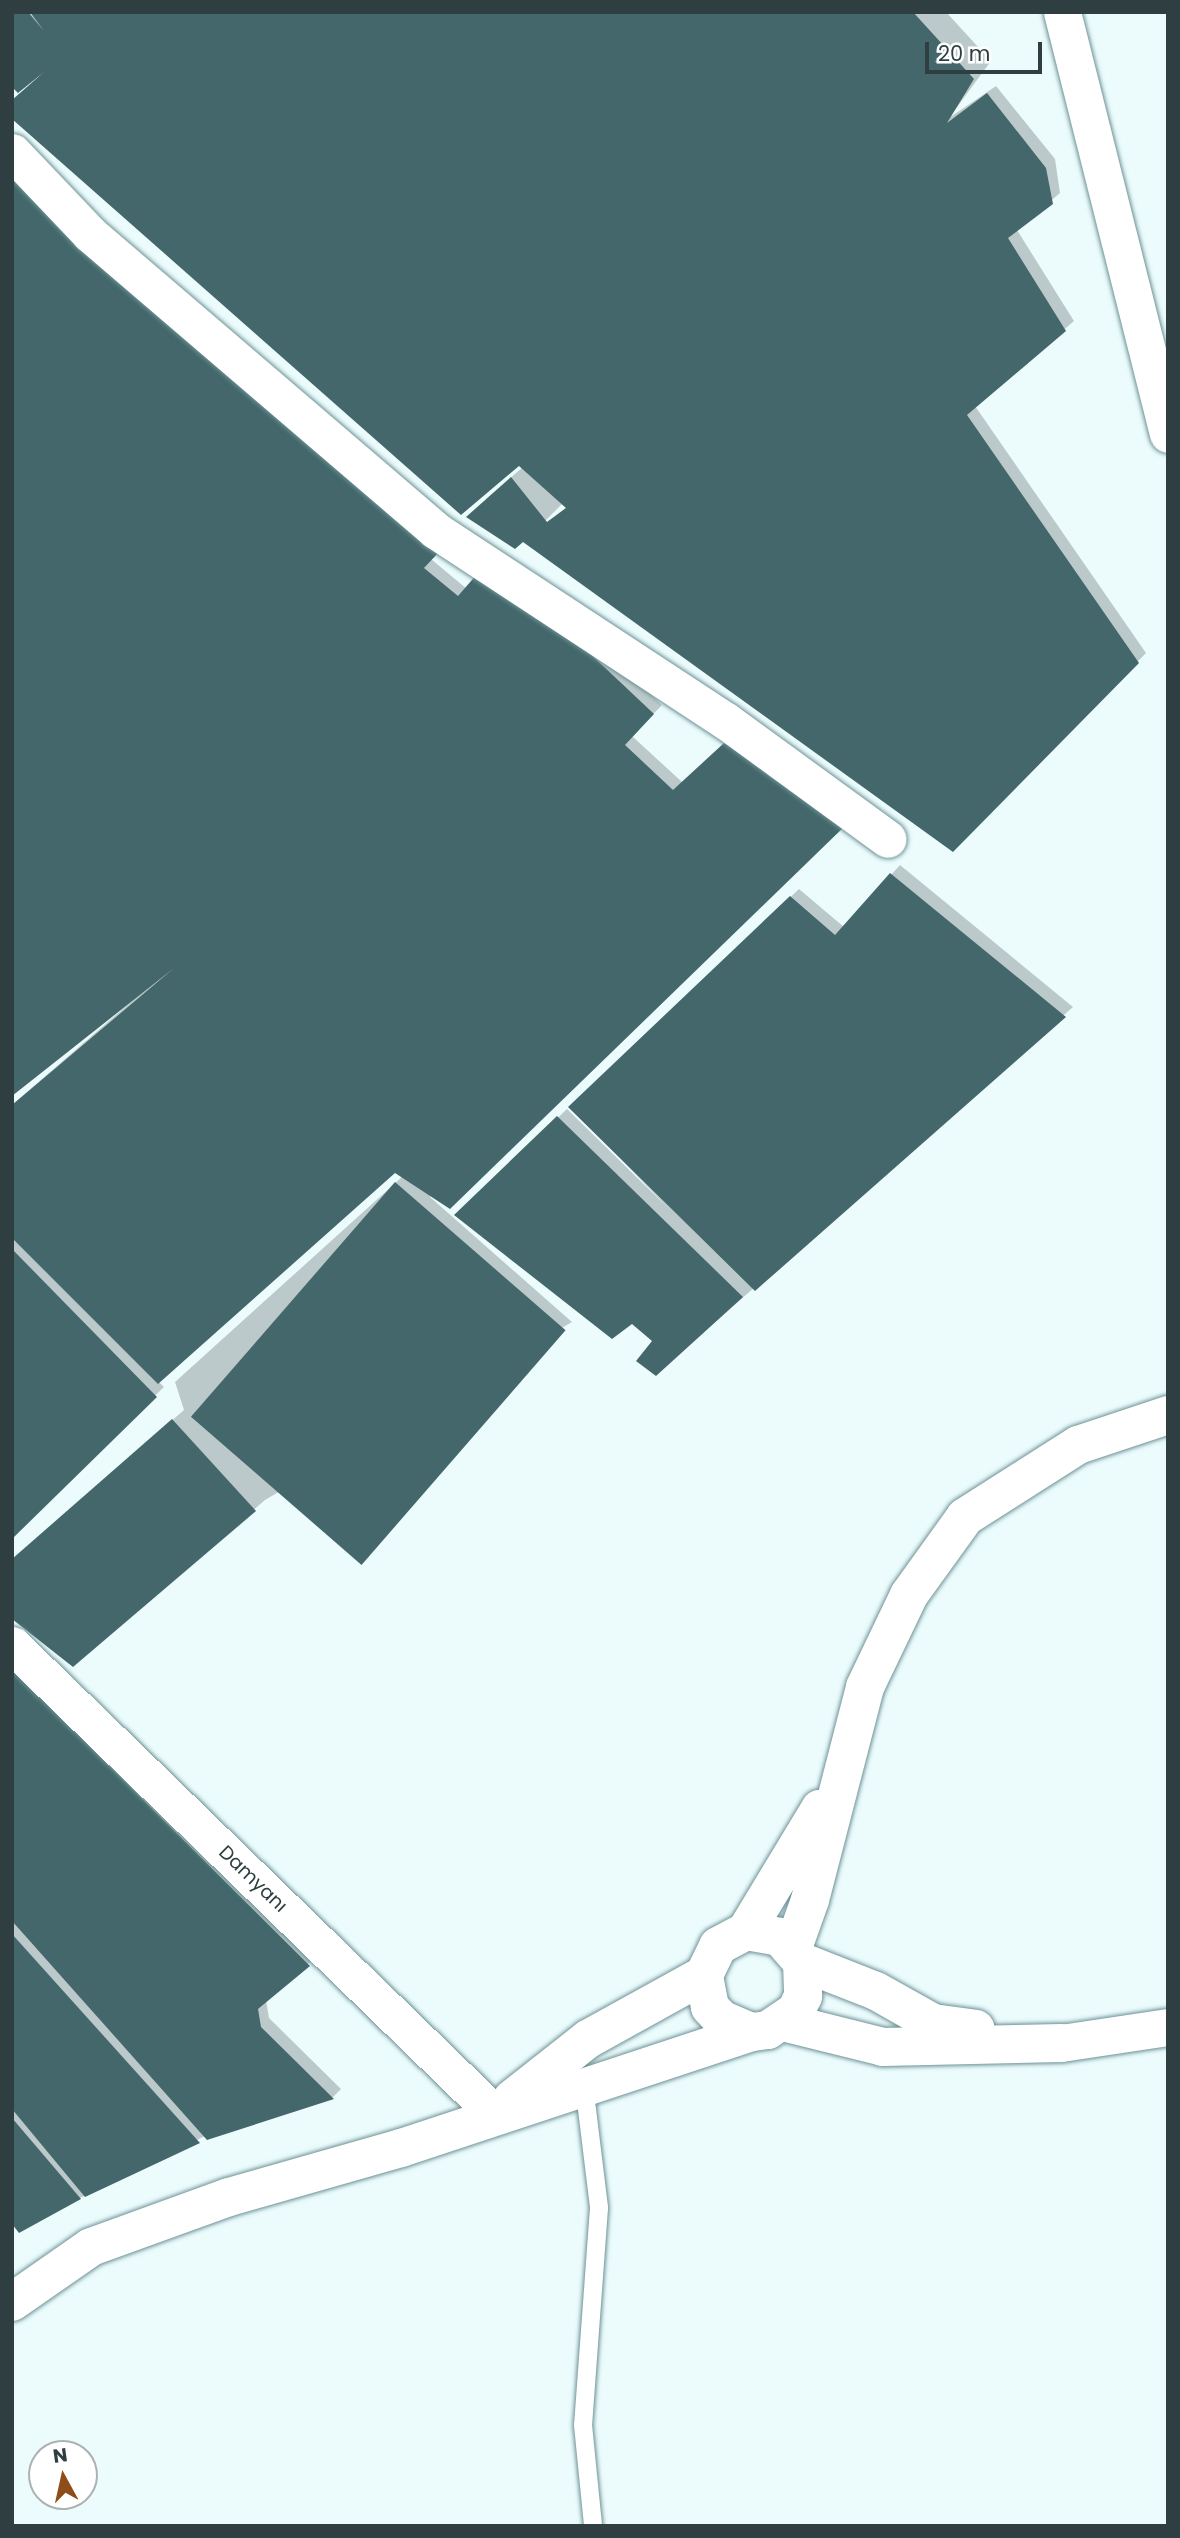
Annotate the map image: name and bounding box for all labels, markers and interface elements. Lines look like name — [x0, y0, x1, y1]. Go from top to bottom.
scale bar — [928, 28, 1045, 72]
text: 20 m — [938, 39, 991, 68]
street label: Damyanı — [214, 1841, 292, 1917]
north arrow — [28, 2440, 98, 2510]
text: N — [51, 2441, 69, 2470]

